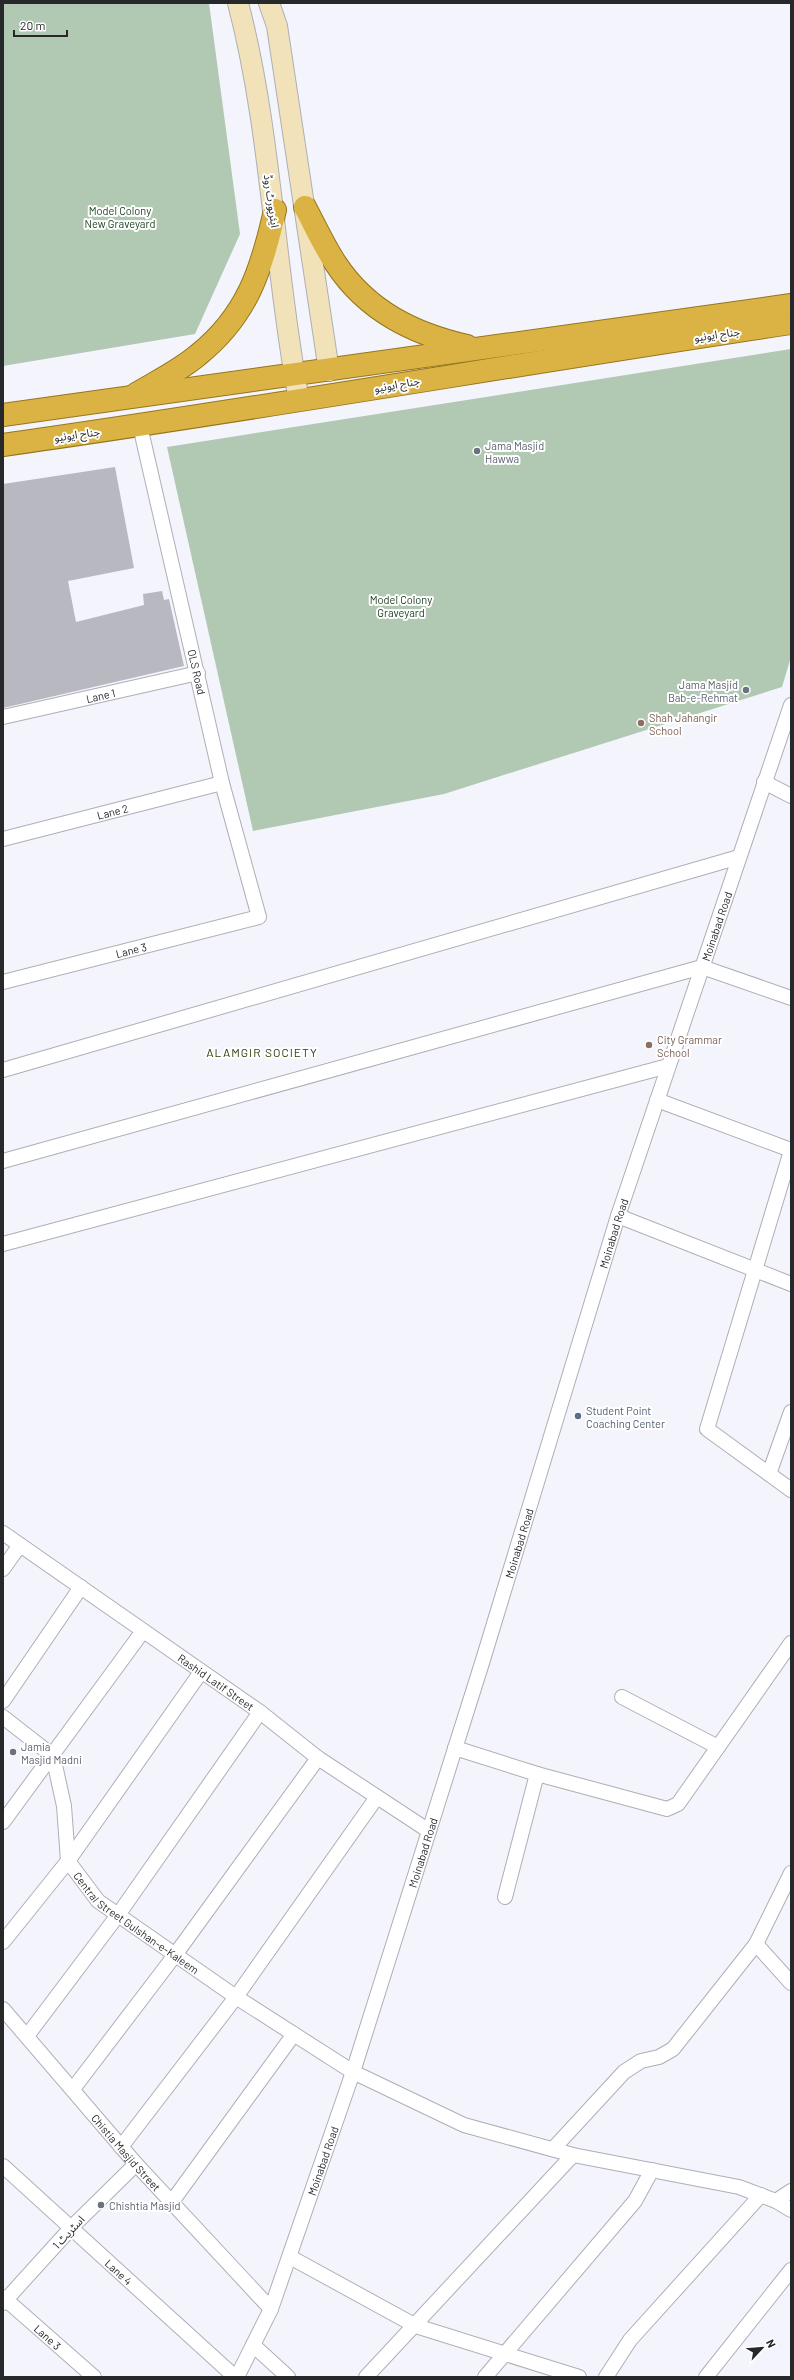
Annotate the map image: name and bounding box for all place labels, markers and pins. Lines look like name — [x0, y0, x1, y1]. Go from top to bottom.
place label: Jama Masjid Hawwa — [485, 439, 544, 465]
marker: Jama Masjid Hawwa — [472, 446, 482, 456]
place label: Jama Masjid Bab-e-Rehmat — [668, 678, 738, 704]
marker: Jama Masjid Bab-e-Rehmat — [741, 685, 751, 695]
place label: Shah Jahangir School — [649, 711, 717, 737]
marker: Shah Jahangir School — [636, 718, 646, 728]
place label: City Grammar School — [657, 1033, 722, 1059]
marker: City Grammar School — [644, 1040, 654, 1050]
place label: Student Point Coaching Center — [586, 1404, 665, 1430]
marker: Student Point Coaching Center — [573, 1411, 583, 1421]
place label: Jamia Masjid Madni — [21, 1740, 82, 1766]
marker: Jamia Masjid Madni — [8, 1747, 18, 1757]
place label: Chishtia Masjid — [109, 2199, 181, 2212]
marker: Chishtia Masjid — [96, 2200, 106, 2210]

